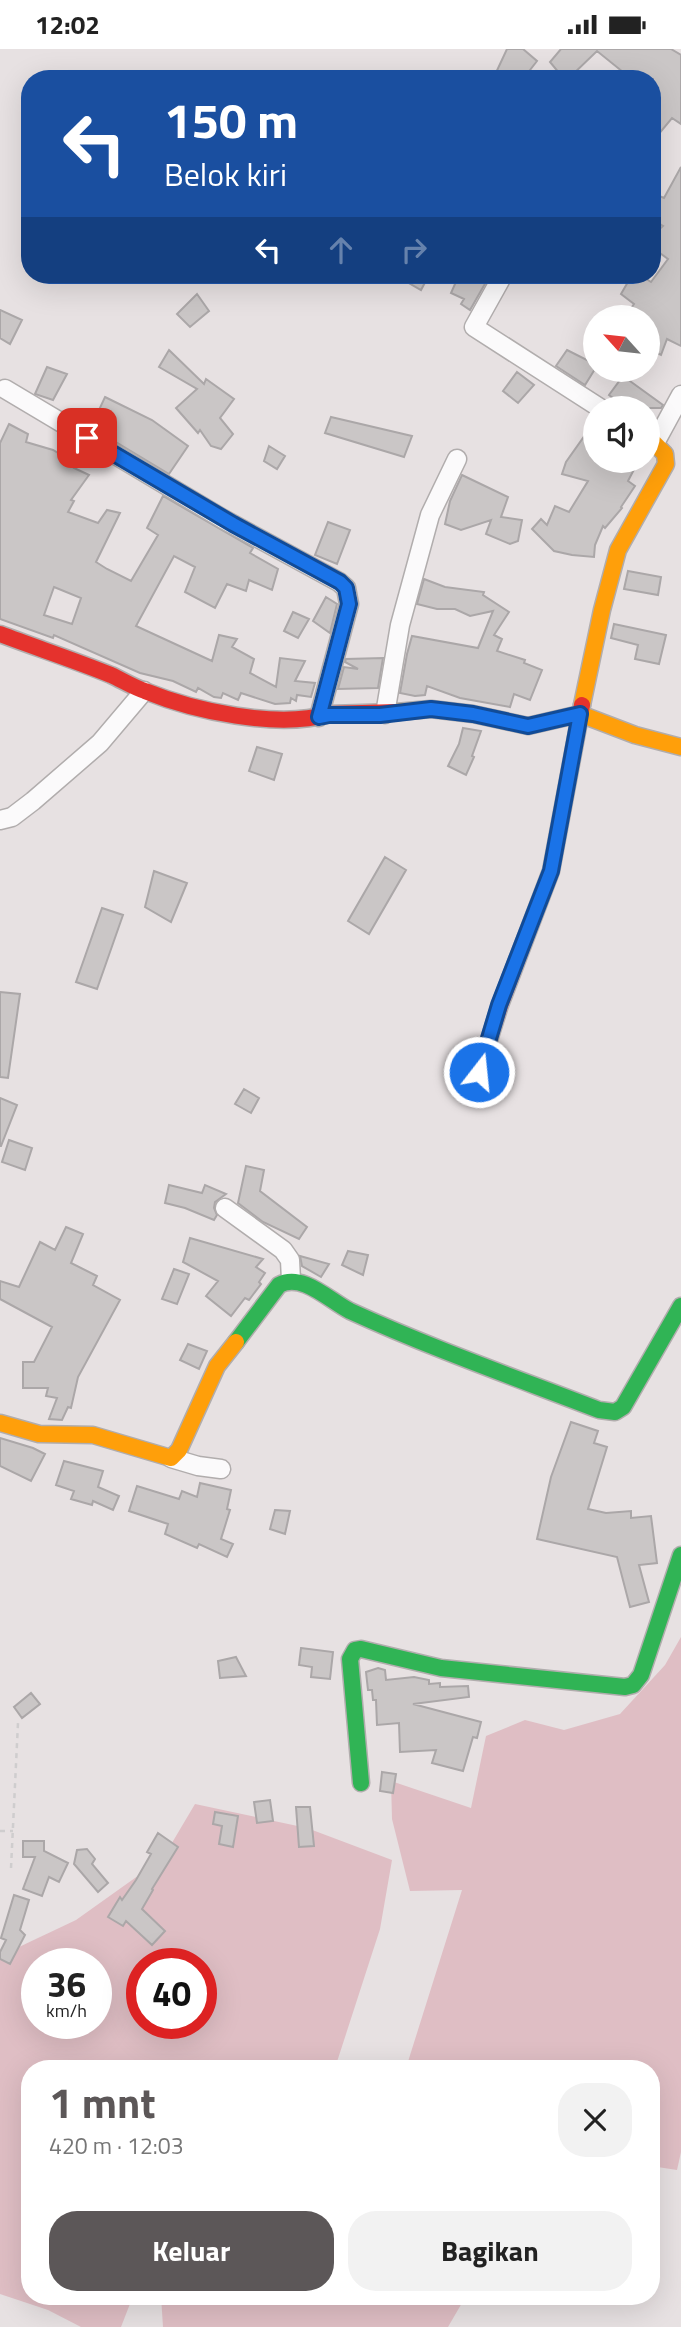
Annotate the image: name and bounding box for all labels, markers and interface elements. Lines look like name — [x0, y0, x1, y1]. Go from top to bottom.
text: 12:02 — [35, 5, 100, 44]
text: 150 m — [164, 82, 298, 157]
icon: left — [49, 98, 140, 189]
text: Belok kiri — [164, 150, 287, 198]
icon: left — [249, 231, 287, 269]
icon: ahead — [322, 231, 360, 269]
icon: right — [395, 231, 433, 269]
north arrow — [583, 305, 660, 381]
map controls — [583, 305, 660, 473]
button: sound — [583, 396, 660, 473]
pin — [57, 408, 117, 468]
icon: arrive — [68, 419, 106, 457]
position arrow — [442, 1035, 516, 1109]
speed limit sign: 40 — [126, 1948, 217, 2039]
text: 36 — [47, 1957, 86, 2011]
text: km/h — [46, 1997, 87, 2024]
text: 1 mnt — [49, 2070, 156, 2134]
button: close — [558, 2083, 632, 2157]
text: 420 m · 12:03 — [49, 2128, 184, 2163]
button: Keluar — [49, 2211, 334, 2291]
button: Bagikan — [348, 2211, 632, 2291]

